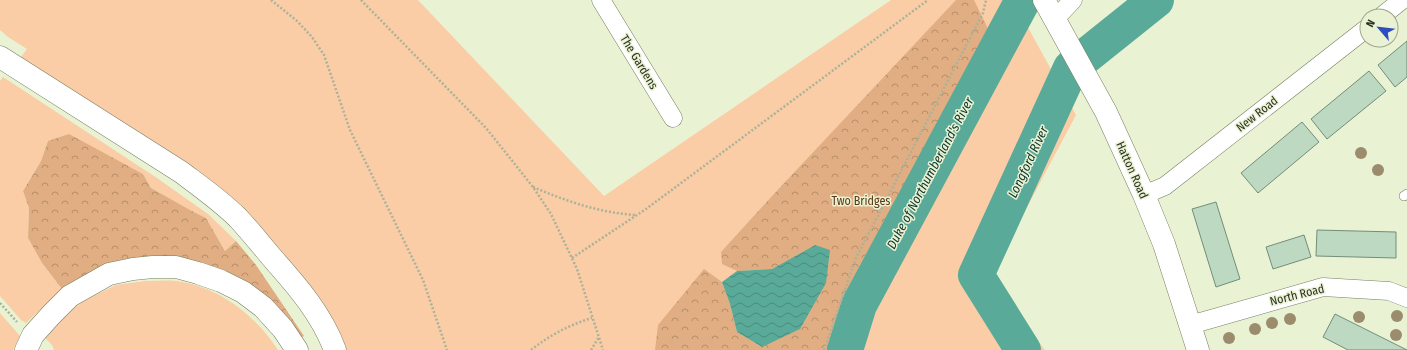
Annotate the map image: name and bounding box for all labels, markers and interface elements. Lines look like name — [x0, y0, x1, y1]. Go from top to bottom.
north arrow — [1359, 8, 1399, 48]
text: N — [1363, 18, 1378, 30]
street label: The Gardens — [617, 32, 661, 92]
street label: New Road — [1233, 93, 1281, 135]
water label: Duke of Northumberland's River — [884, 94, 977, 251]
water label: Longford River — [1005, 123, 1051, 200]
street label: Hatton Road — [1113, 139, 1151, 201]
park label: Two Bridges — [832, 194, 890, 208]
street label: North Road — [1268, 281, 1326, 309]

